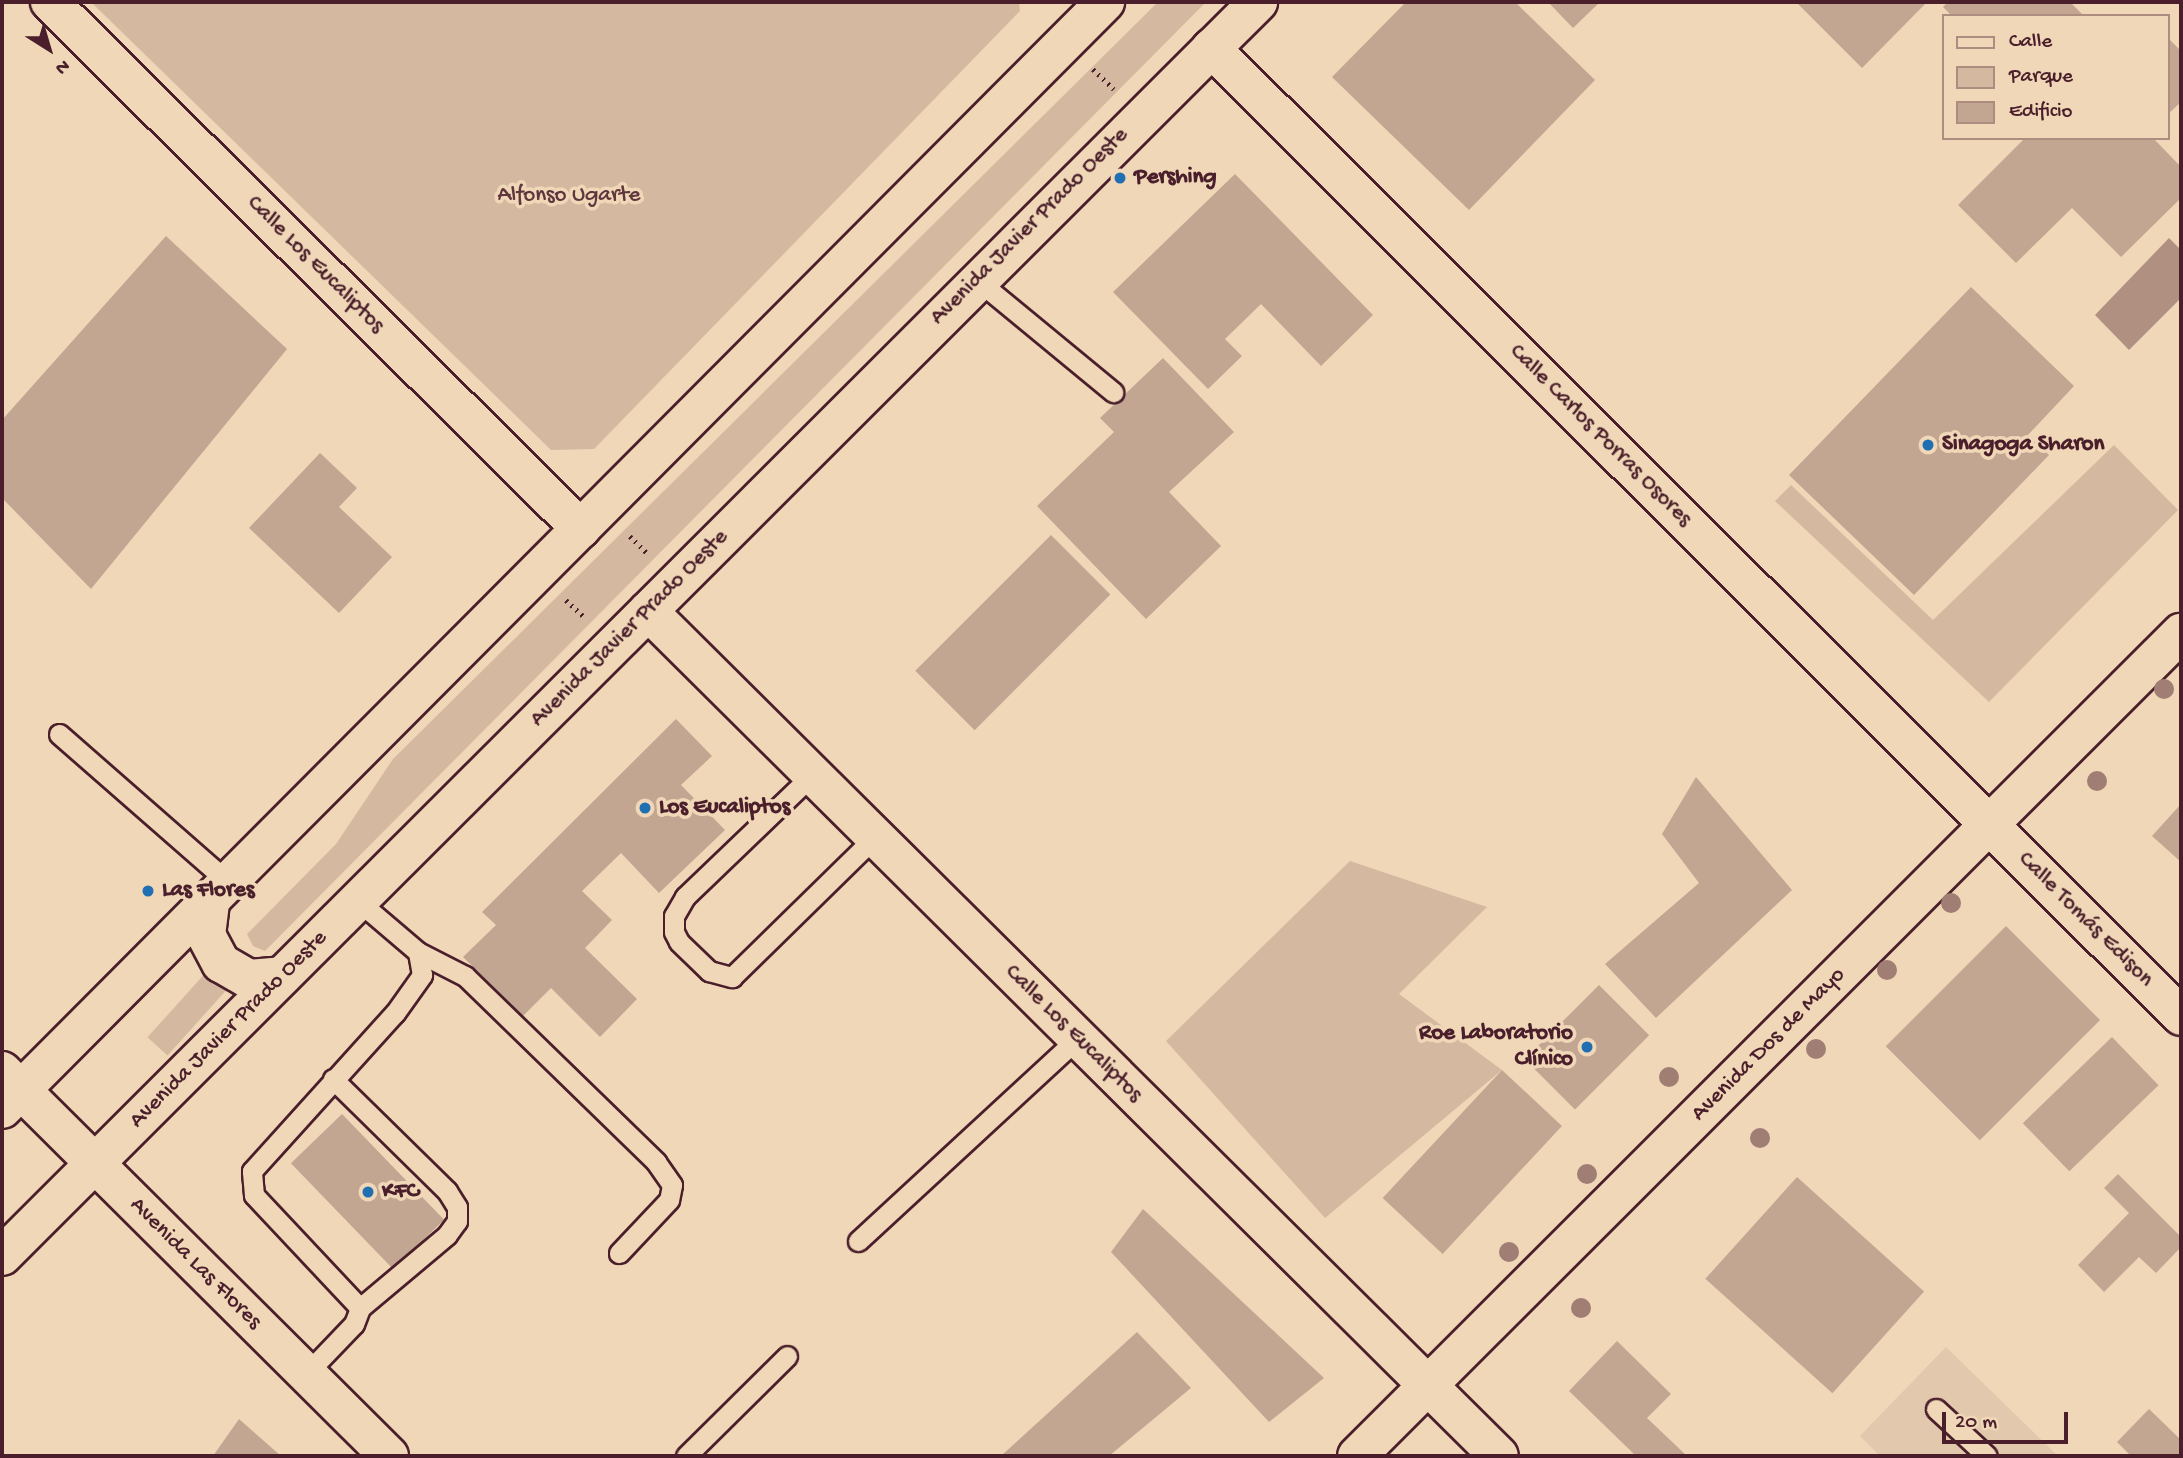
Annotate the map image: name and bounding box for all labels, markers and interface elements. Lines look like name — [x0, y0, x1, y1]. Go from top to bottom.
north arrow — [14, 14, 84, 84]
legend — [1941, 14, 2169, 140]
text: Calle — [2009, 30, 2052, 55]
text: N — [50, 53, 74, 79]
text: Parque — [2009, 65, 2073, 90]
text: Edificio — [2009, 100, 2073, 125]
street label: Avenida Javier Prado Oeste — [925, 122, 1135, 332]
place label: Pershing — [1134, 164, 1217, 192]
marker: Pershing — [1112, 170, 1128, 186]
park label: Alfonso Ugarte — [498, 182, 640, 210]
street label: Calle Los Eucaliptos — [240, 190, 390, 340]
street label: Calle Carlos Porras Osores — [1503, 339, 1697, 533]
place label: Sinagoga Sharon — [1942, 431, 2104, 459]
marker: Sinagoga Sharon — [1920, 437, 1936, 453]
street label: Avenida Javier Prado Oeste — [525, 524, 735, 734]
place label: Los Eucaliptos — [659, 794, 790, 822]
marker: Los Eucaliptos — [637, 800, 653, 816]
street label: Calle Tomás Edison — [2011, 846, 2159, 994]
place label: Las Flores — [162, 877, 254, 905]
marker: Las Flores — [140, 883, 156, 899]
street label: Avenida Javier Prado Oeste — [124, 925, 334, 1135]
street label: Calle Los Eucaliptos — [998, 959, 1148, 1109]
street label: Avenida Dos de Mayo — [1686, 962, 1852, 1128]
place label: Roe Laboratorio Clínico — [1419, 1020, 1573, 1074]
marker: Roe Laboratorio Clínico — [1579, 1039, 1595, 1055]
place label: KFC — [382, 1178, 419, 1206]
marker: KFC — [360, 1184, 376, 1200]
street label: Avenida Las Flores — [123, 1192, 267, 1336]
scale bar — [1945, 1398, 2071, 1442]
text: 20 m — [1955, 1411, 1997, 1436]

